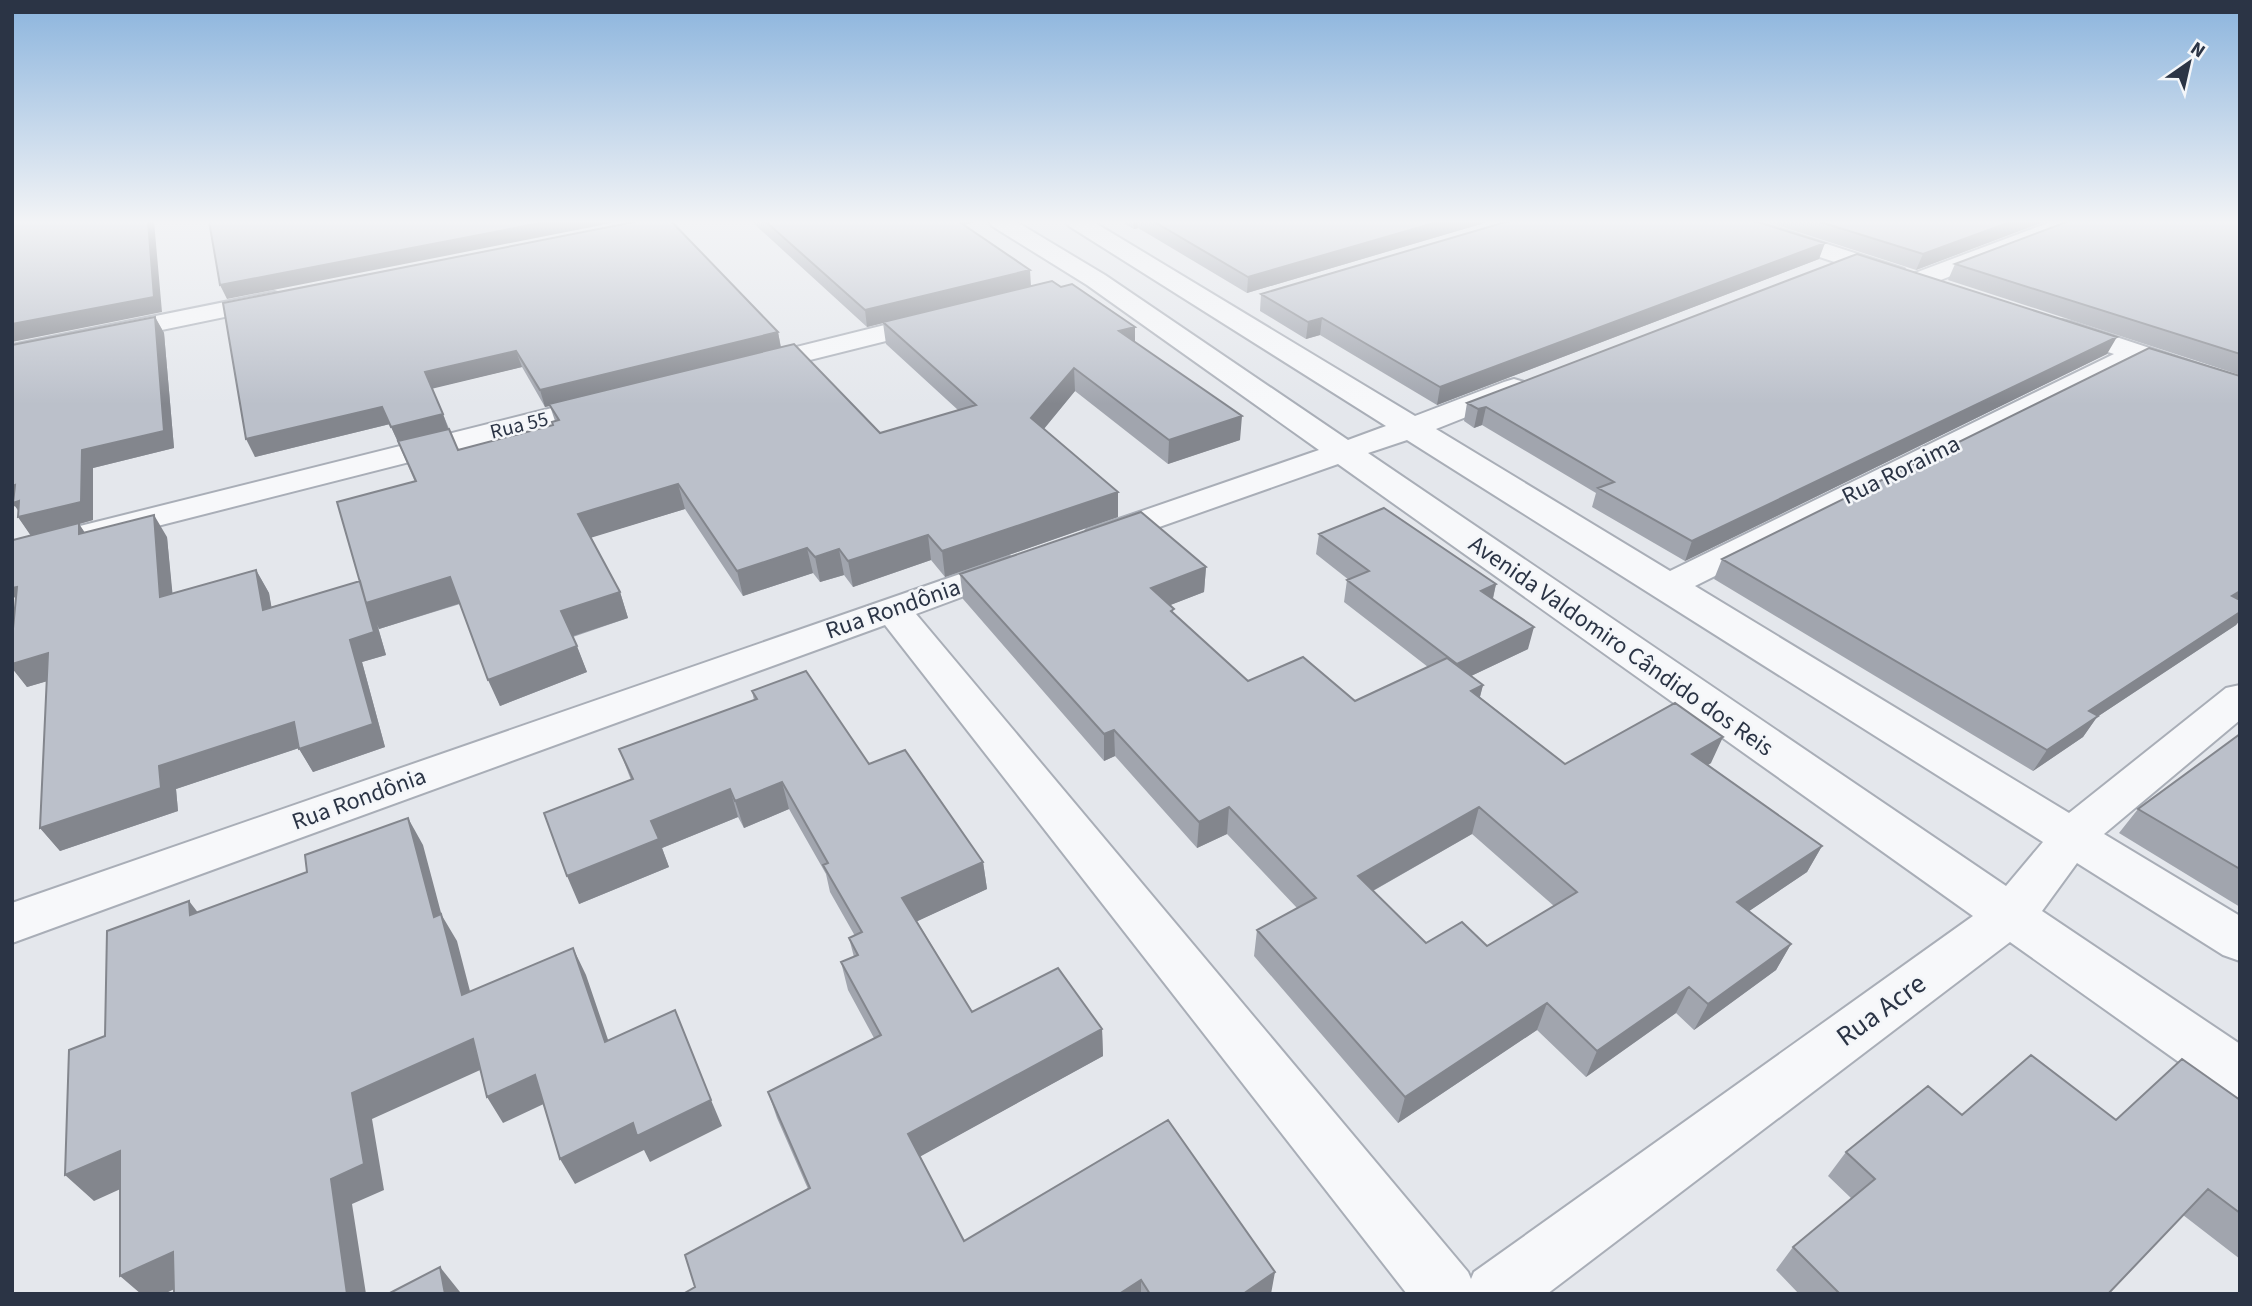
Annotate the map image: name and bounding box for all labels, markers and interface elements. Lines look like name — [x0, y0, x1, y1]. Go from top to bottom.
north arrow — [2154, 28, 2224, 98]
text: N — [2185, 35, 2210, 65]
street label: Rua 55 — [487, 403, 551, 447]
street label: Rua Roraima — [1836, 426, 1966, 514]
street label: Avenida Valdomiro Cândido dos Reis — [1462, 527, 1780, 765]
street label: Rua Rondônia — [821, 570, 965, 648]
street label: Rua Rondônia — [287, 759, 431, 839]
street label: Rua Acre — [1828, 964, 1934, 1056]

